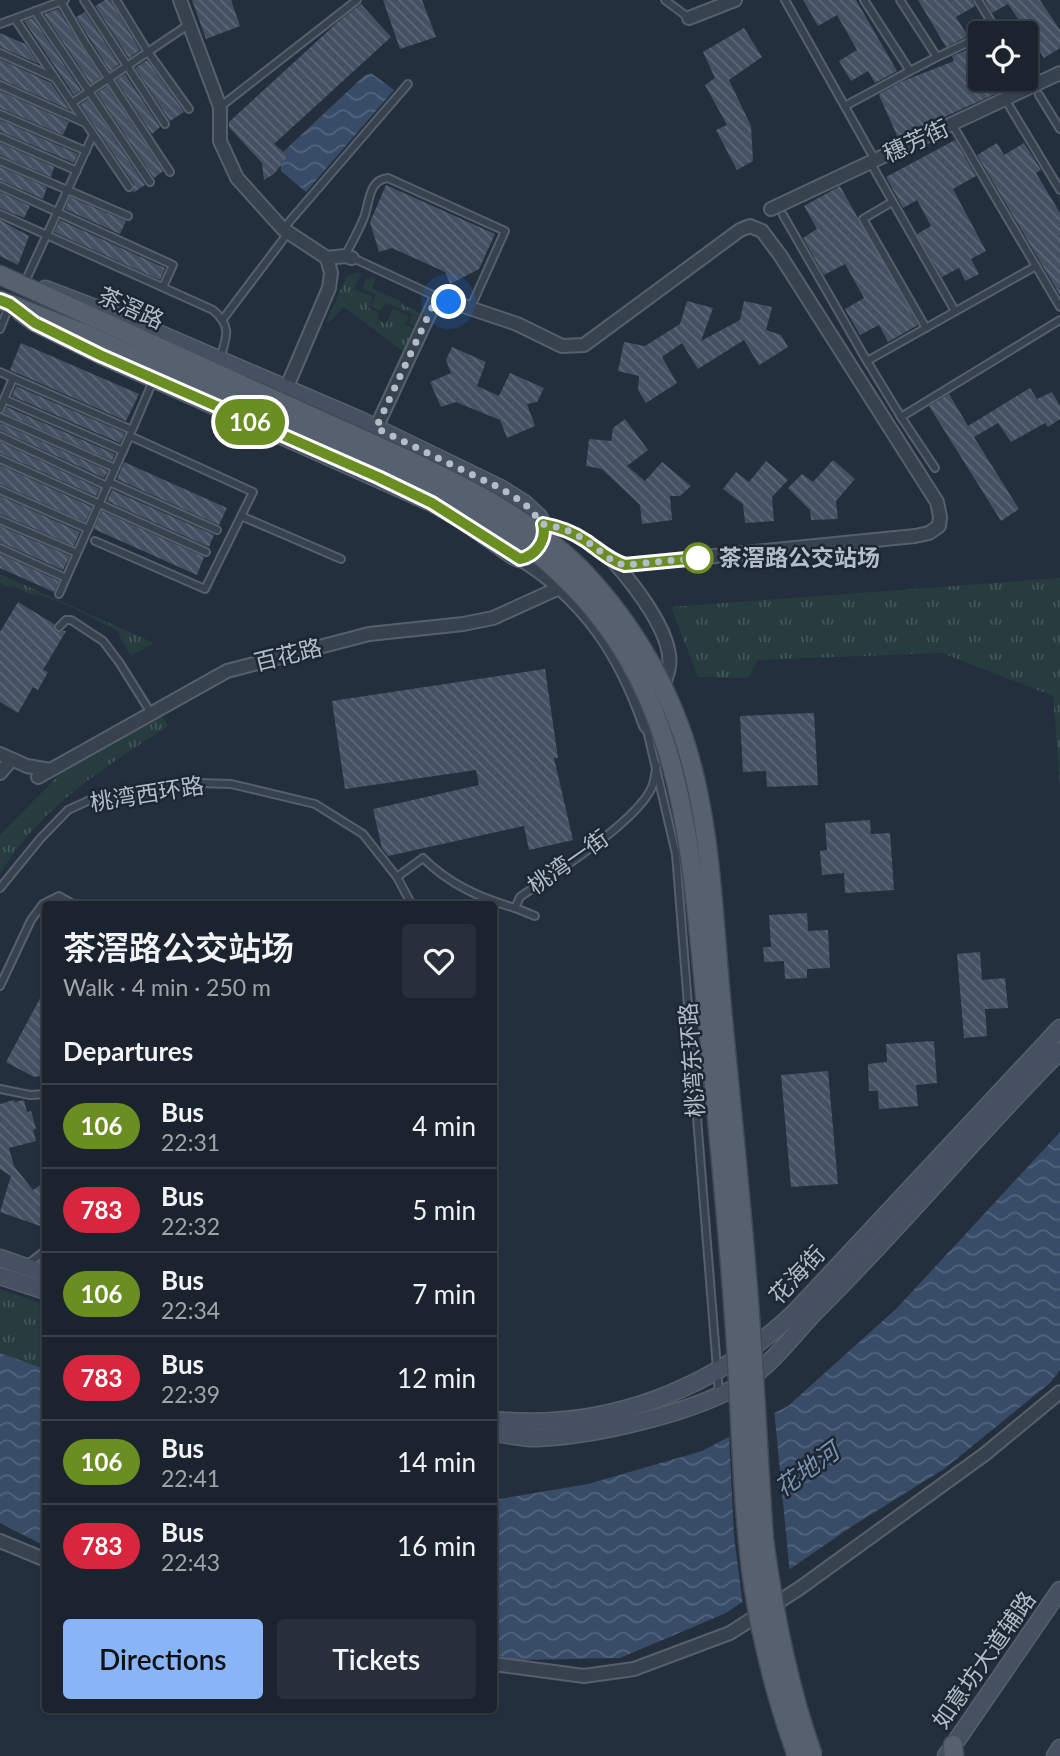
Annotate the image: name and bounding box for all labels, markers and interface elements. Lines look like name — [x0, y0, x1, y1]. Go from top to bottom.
map controls — [968, 21, 1038, 91]
button: locate — [968, 21, 1038, 91]
street label: 穗芳街 — [878, 113, 953, 167]
street label: 茶滘路 — [94, 280, 169, 334]
your location — [431, 284, 466, 319]
line badge: 106 — [210, 399, 290, 445]
text: 106 — [229, 407, 271, 436]
marker: 茶滘路公交站场 — [683, 543, 713, 573]
place label: 茶滘路公交站场 — [719, 543, 880, 571]
street label: 百花路 — [251, 632, 325, 676]
street label: 桃湾西环路 — [88, 770, 206, 816]
street label: 桃湾一街 — [522, 823, 613, 899]
button: heart — [402, 924, 476, 998]
text: 茶滘路公交站场 — [63, 927, 294, 967]
text: Walk · 4 min · 250 m — [63, 973, 271, 1001]
street label: 桃湾东环路 — [673, 1002, 709, 1118]
text: Departures — [63, 1035, 193, 1067]
text: Bus — [161, 1096, 204, 1128]
text: 4 min — [412, 1110, 476, 1142]
text: 106 — [81, 1111, 122, 1140]
text: 22:31 — [161, 1128, 220, 1156]
text: Bus — [161, 1180, 204, 1212]
text: 5 min — [412, 1194, 476, 1226]
text: 783 — [81, 1195, 122, 1224]
text: 22:32 — [161, 1212, 220, 1240]
street label: 花海街 — [763, 1240, 830, 1309]
text: Bus — [161, 1264, 204, 1296]
text: 7 min — [412, 1278, 476, 1310]
text: 106 — [81, 1279, 122, 1308]
text: 22:34 — [161, 1296, 220, 1324]
text: Bus — [161, 1348, 204, 1380]
text: 12 min — [397, 1362, 476, 1394]
text: 783 — [81, 1363, 122, 1392]
text: 22:39 — [161, 1380, 220, 1408]
text: Bus — [161, 1432, 204, 1464]
water label: 花地河 — [768, 1434, 847, 1502]
text: 14 min — [397, 1446, 476, 1478]
text: 106 — [81, 1447, 122, 1476]
text: 22:41 — [161, 1464, 220, 1492]
text: Bus — [161, 1516, 204, 1548]
text: 16 min — [397, 1530, 476, 1562]
text: 783 — [81, 1531, 122, 1560]
text: 22:43 — [161, 1548, 220, 1576]
street label: 如意坊大道辅路 — [926, 1585, 1041, 1733]
button: Directions — [63, 1619, 263, 1699]
button: Tickets — [277, 1619, 476, 1699]

